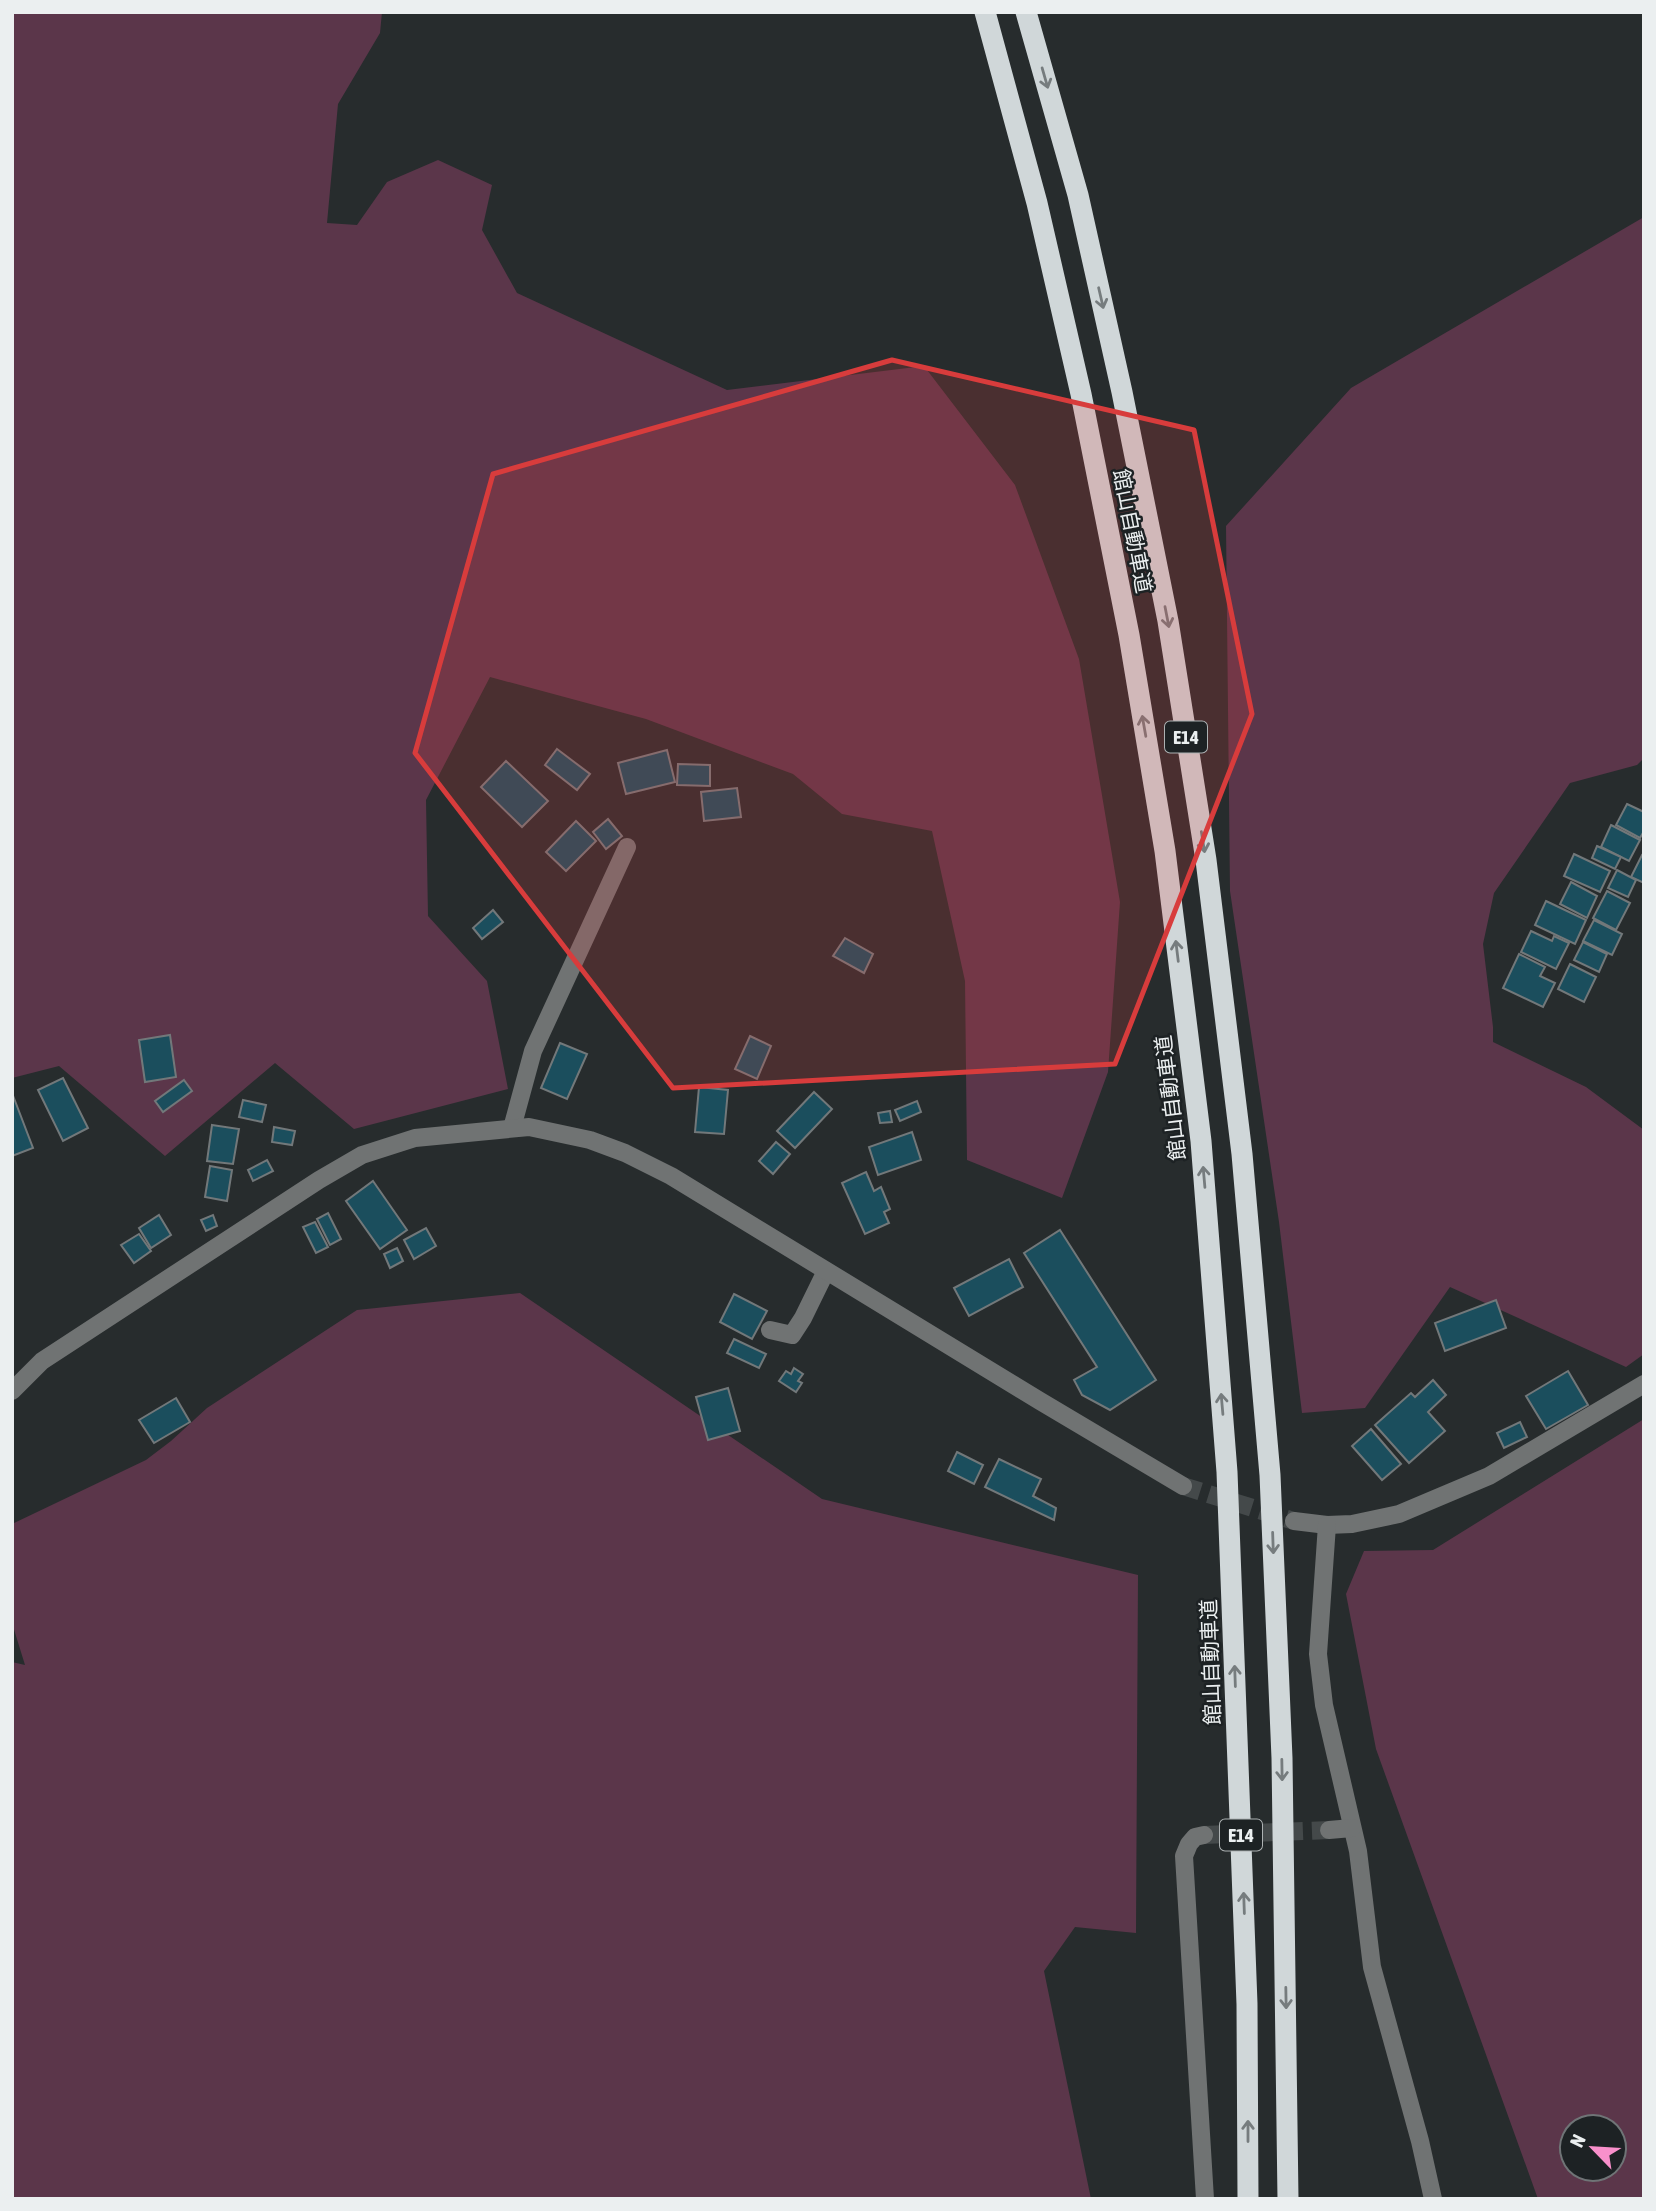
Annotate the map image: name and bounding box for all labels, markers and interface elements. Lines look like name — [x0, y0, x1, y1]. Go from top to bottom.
one-way arrow — [1039, 67, 1052, 89]
one-way arrow — [1094, 286, 1108, 309]
street label: 館山自動車道 — [1109, 467, 1157, 595]
one-way arrow — [1160, 605, 1174, 628]
one-way arrow — [1137, 715, 1150, 738]
road number: E14 — [1165, 722, 1207, 752]
one-way arrow — [1197, 830, 1210, 853]
one-way arrow — [1171, 941, 1184, 963]
street label: 館山自動車道 — [1150, 1034, 1190, 1162]
one-way arrow — [1197, 1167, 1210, 1189]
one-way arrow — [1215, 1393, 1228, 1416]
one-way arrow — [1266, 1531, 1279, 1554]
street label: 館山自動車道 — [1196, 1599, 1224, 1725]
one-way arrow — [1229, 1664, 1242, 1687]
one-way arrow — [1275, 1758, 1289, 1781]
road number: E14 — [1220, 1820, 1262, 1851]
one-way arrow — [1237, 1892, 1250, 1915]
one-way arrow — [1279, 1986, 1293, 2009]
north arrow — [1558, 2113, 1628, 2183]
one-way arrow — [1241, 2119, 1255, 2142]
text: N — [1565, 2131, 1590, 2151]

